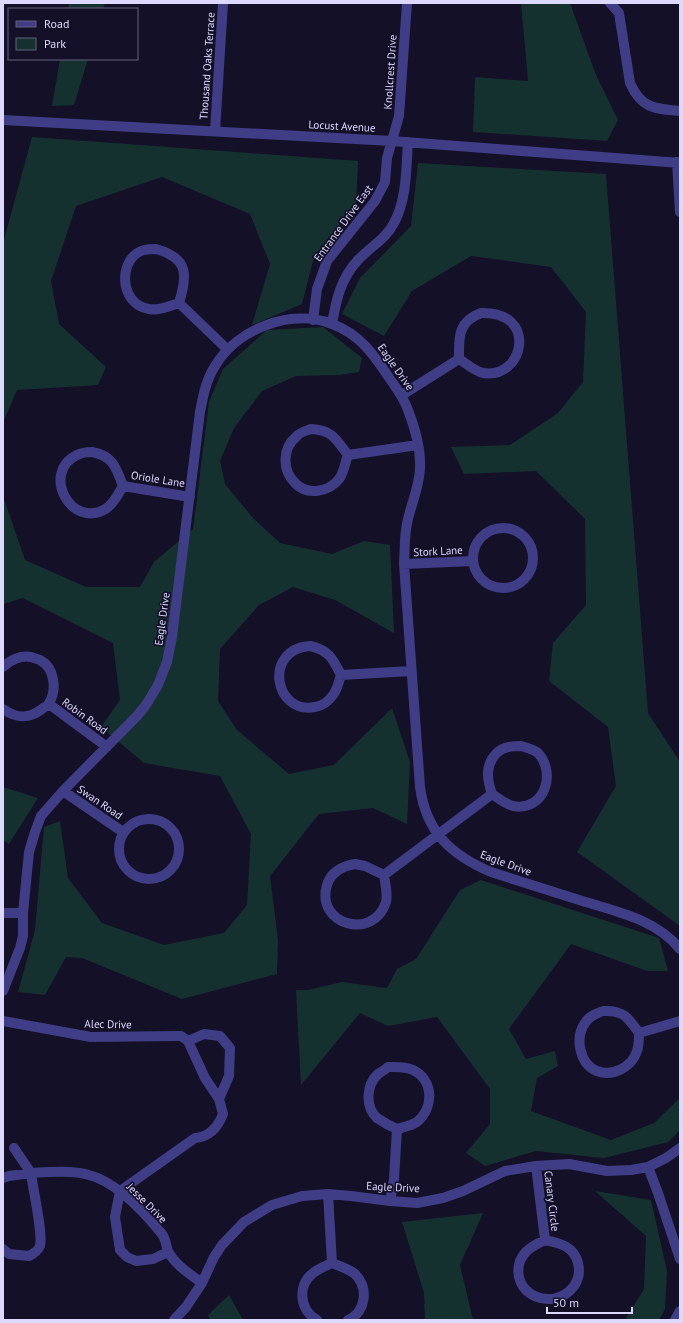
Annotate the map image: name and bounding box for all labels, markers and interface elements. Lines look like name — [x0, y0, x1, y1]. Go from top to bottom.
legend — [8, 8, 138, 60]
street label: Thousand Oaks Terrace — [196, 11, 218, 120]
text: Road — [44, 16, 69, 31]
street label: Knollcrest Drive — [380, 34, 400, 110]
text: Park — [44, 36, 66, 51]
street label: Locust Avenue — [308, 117, 376, 135]
street label: Entrance Drive East — [310, 182, 376, 264]
street label: Eagle Drive — [375, 341, 417, 393]
street label: Oriole Lane — [130, 468, 186, 490]
street label: Stork Lane — [413, 543, 463, 559]
street label: Eagle Drive — [151, 591, 173, 647]
street label: Robin Road — [59, 695, 111, 737]
street label: Swan Road — [75, 782, 125, 822]
street label: Eagle Drive — [478, 847, 534, 879]
street label: Alec Drive — [84, 1017, 132, 1031]
street label: Canary Circle — [541, 1170, 563, 1233]
street label: Jesse Drive — [123, 1179, 170, 1226]
street label: Eagle Drive — [366, 1179, 421, 1195]
scale bar — [547, 1289, 632, 1315]
text: 50 m — [553, 1295, 579, 1310]

